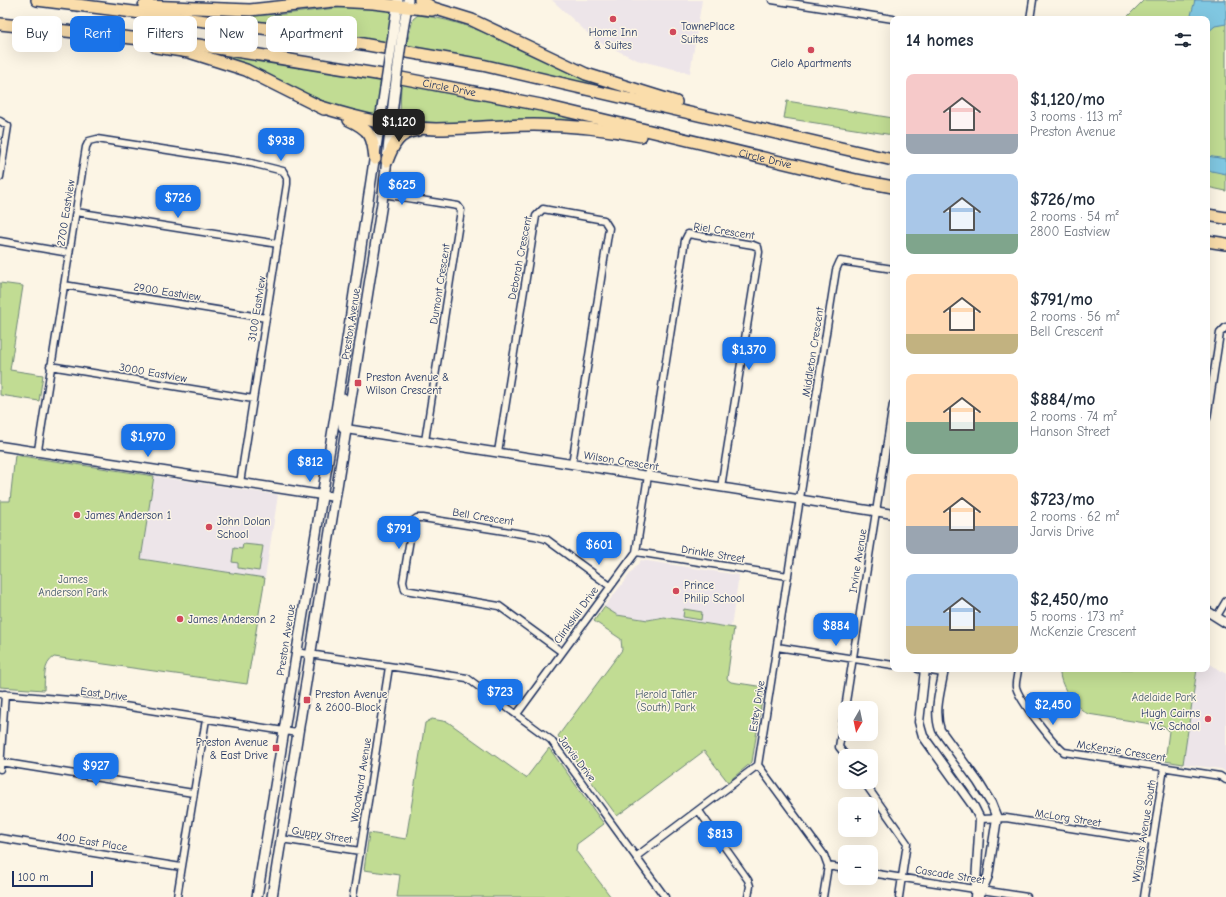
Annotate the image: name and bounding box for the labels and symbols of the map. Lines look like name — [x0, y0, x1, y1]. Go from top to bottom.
marker: Home Inn & Suites — [608, 14, 618, 24]
place label: TownePlace Suites — [681, 20, 735, 46]
place label: Home Inn & Suites — [589, 26, 637, 52]
marker: TownePlace Suites — [668, 27, 678, 37]
marker: Cielo Apartments — [806, 45, 816, 55]
place label: Cielo Apartments — [771, 57, 852, 70]
street label: Circle Drive — [422, 76, 478, 99]
pin: $1,120 — [366, 109, 432, 143]
pin: $938 — [257, 128, 305, 162]
street label: Circle Drive — [738, 146, 794, 171]
pin: $625 — [378, 172, 426, 206]
street label: 2700 Eastview — [54, 178, 78, 247]
pin: $726 — [154, 185, 202, 219]
street label: Deborah Crescent — [506, 214, 535, 301]
street label: Riel Crescent — [693, 220, 756, 242]
street label: Dumont Crescent — [427, 242, 453, 325]
street label: 3100 Eastview — [245, 275, 269, 343]
street label: 2900 Eastview — [132, 280, 202, 304]
street label: Preston Avenue — [339, 287, 363, 361]
street label: Middleton Crescent — [799, 305, 827, 398]
pin: $1,370 — [716, 337, 782, 371]
street label: 3000 Eastview — [118, 361, 188, 385]
place label: Preston Avenue & Wilson Crescent — [366, 371, 449, 397]
marker: Preston Avenue & Wilson Crescent — [353, 378, 363, 388]
pin: $1,970 — [115, 424, 181, 458]
pin: $812 — [286, 449, 334, 483]
street label: Wilson Crescent — [583, 449, 660, 473]
street label: Bell Crescent — [451, 506, 515, 528]
place label: James Anderson 1 — [85, 509, 171, 522]
marker: James Anderson 1 — [72, 510, 82, 520]
place label: John Dolan School — [217, 515, 270, 541]
pin: $791 — [375, 516, 423, 550]
marker: John Dolan School — [204, 522, 214, 532]
street label: Irvine Avenue — [847, 528, 870, 594]
pin: $601 — [575, 532, 623, 566]
street label: Drinkle Street — [680, 543, 747, 566]
park label: James Anderson Park — [38, 573, 108, 599]
place label: Prince Philip School — [684, 579, 744, 605]
street label: Clinkskill Drive — [551, 583, 601, 646]
marker: Prince Philip School — [671, 586, 681, 596]
street label: Preston Avenue — [274, 603, 298, 677]
place label: James Anderson 2 — [188, 613, 276, 626]
pin: $884 — [812, 613, 860, 647]
marker: James Anderson 2 — [175, 614, 185, 624]
pin: $723 — [476, 679, 524, 713]
street label: Estey Drive — [747, 679, 768, 733]
street label: East Drive — [80, 685, 129, 703]
place label: Preston Avenue & 2600-Block — [315, 688, 388, 714]
park label: Herold Tatler (South) Park — [635, 688, 697, 714]
park label: Adelaide Park — [1132, 691, 1197, 704]
pin: $2,450 — [1020, 692, 1086, 726]
marker: Preston Avenue & 2600-Block — [302, 695, 312, 705]
north arrow — [838, 701, 878, 741]
place label: Hugh Cairns V.C. School — [1141, 707, 1200, 733]
marker: Hugh Cairns V.C. School — [1203, 714, 1213, 724]
street label: Jarvis Drive — [556, 733, 599, 785]
place label: Preston Avenue & East Drive — [196, 736, 268, 762]
street label: Woodward Avenue — [348, 736, 374, 823]
street label: McKenzie Crescent — [1076, 738, 1167, 765]
marker: Preston Avenue & East Drive — [271, 743, 281, 753]
pin: $927 — [72, 753, 120, 787]
street label: Wiggins Avenue South — [1129, 778, 1159, 884]
street label: McLorg Street — [1034, 806, 1103, 830]
pin: $813 — [696, 821, 744, 855]
street label: Guppy Street — [291, 824, 354, 846]
street label: 400 East Place — [56, 830, 129, 854]
street label: Cascade Street — [914, 863, 987, 887]
scale bar — [12, 869, 93, 888]

